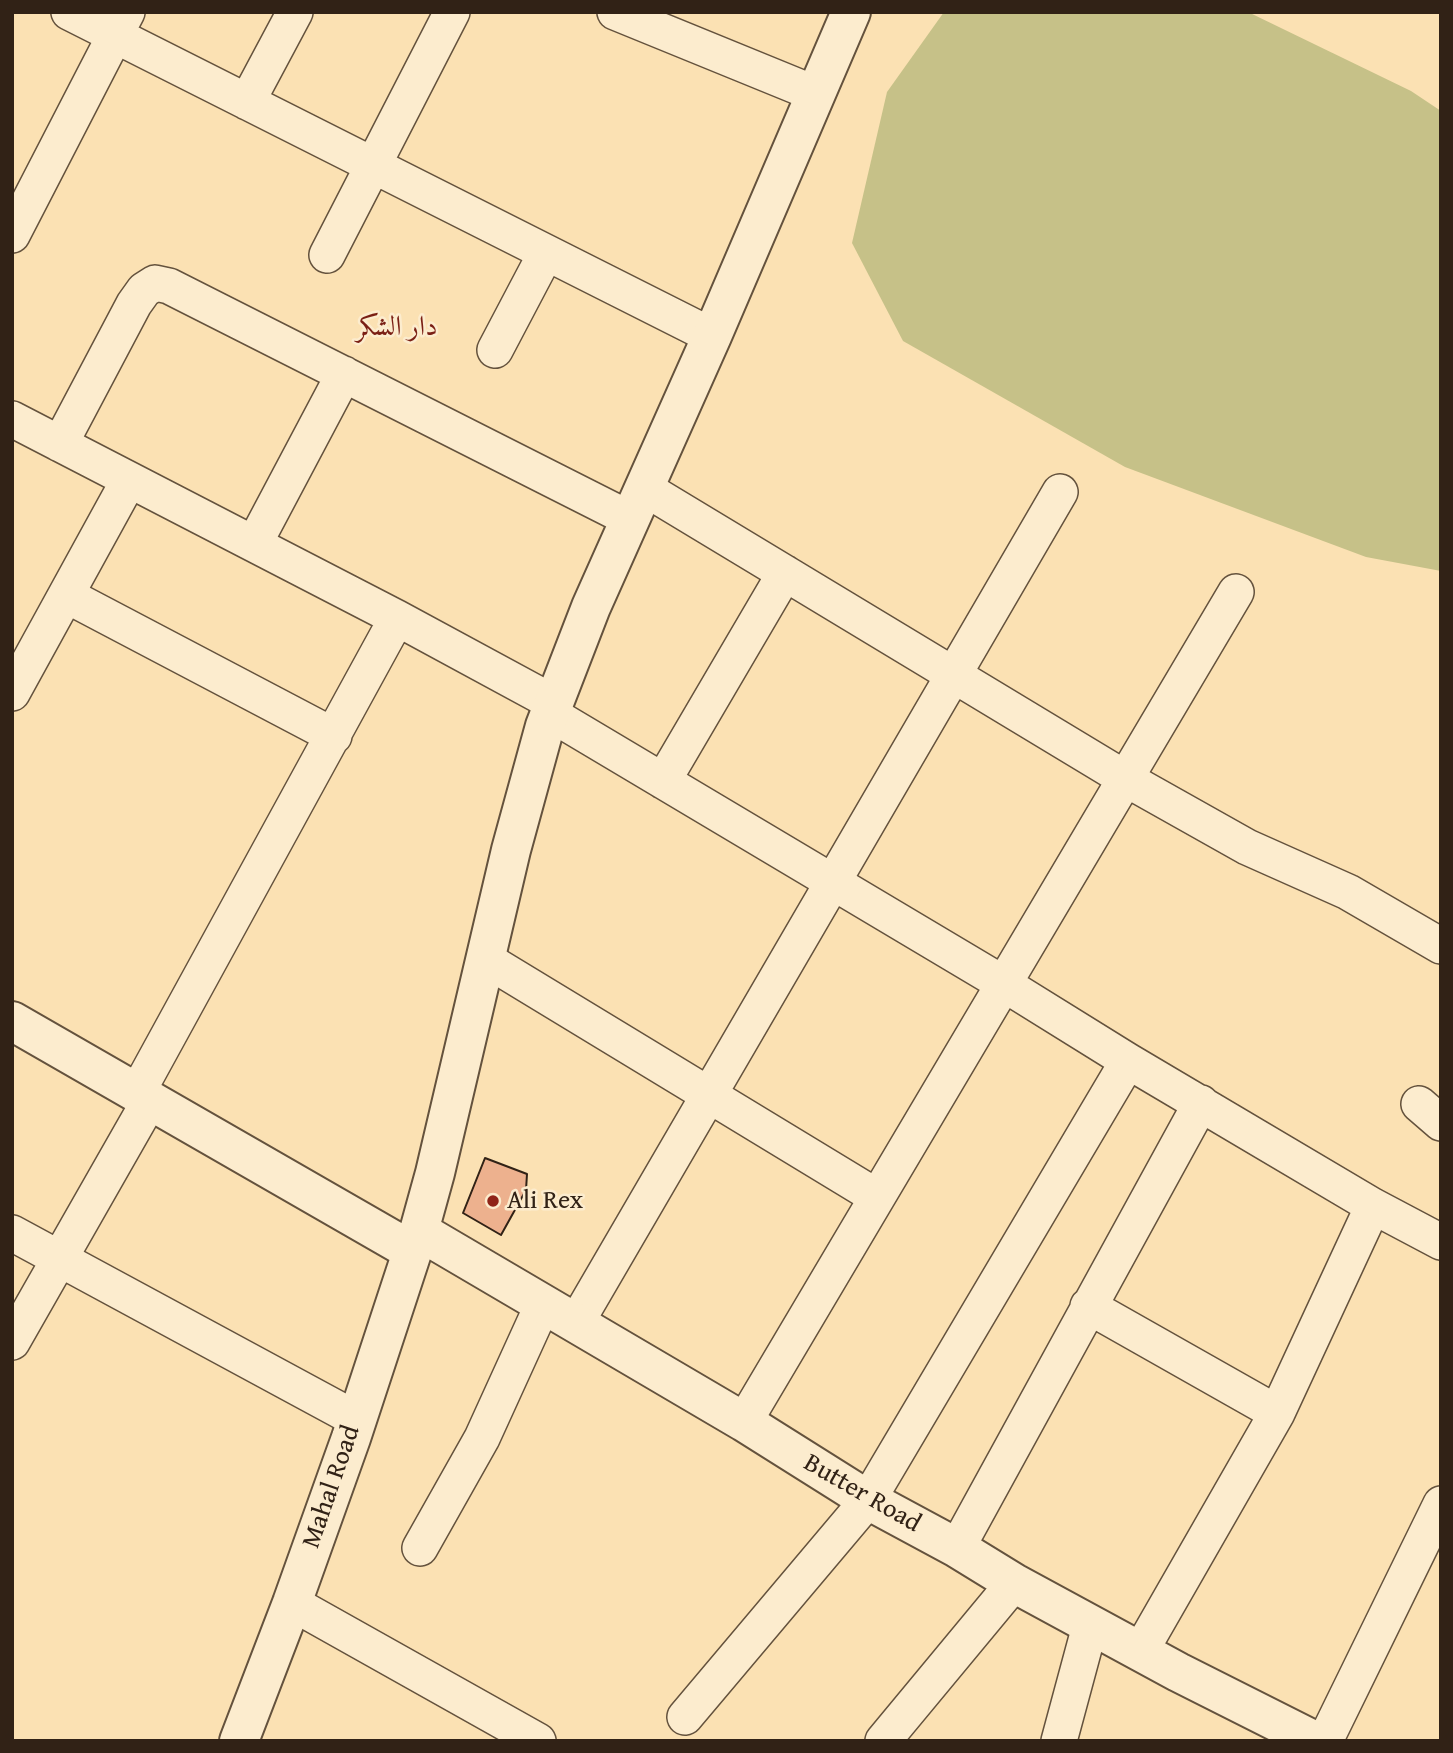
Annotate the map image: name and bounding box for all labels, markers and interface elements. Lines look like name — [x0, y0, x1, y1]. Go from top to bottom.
district label: دار الشکر — [356, 311, 438, 345]
place label: Ali Rex — [507, 1185, 583, 1217]
marker: Ali Rex — [485, 1193, 501, 1209]
street label: Mahal Road — [296, 1421, 368, 1553]
street label: Butter Road — [798, 1448, 926, 1540]

